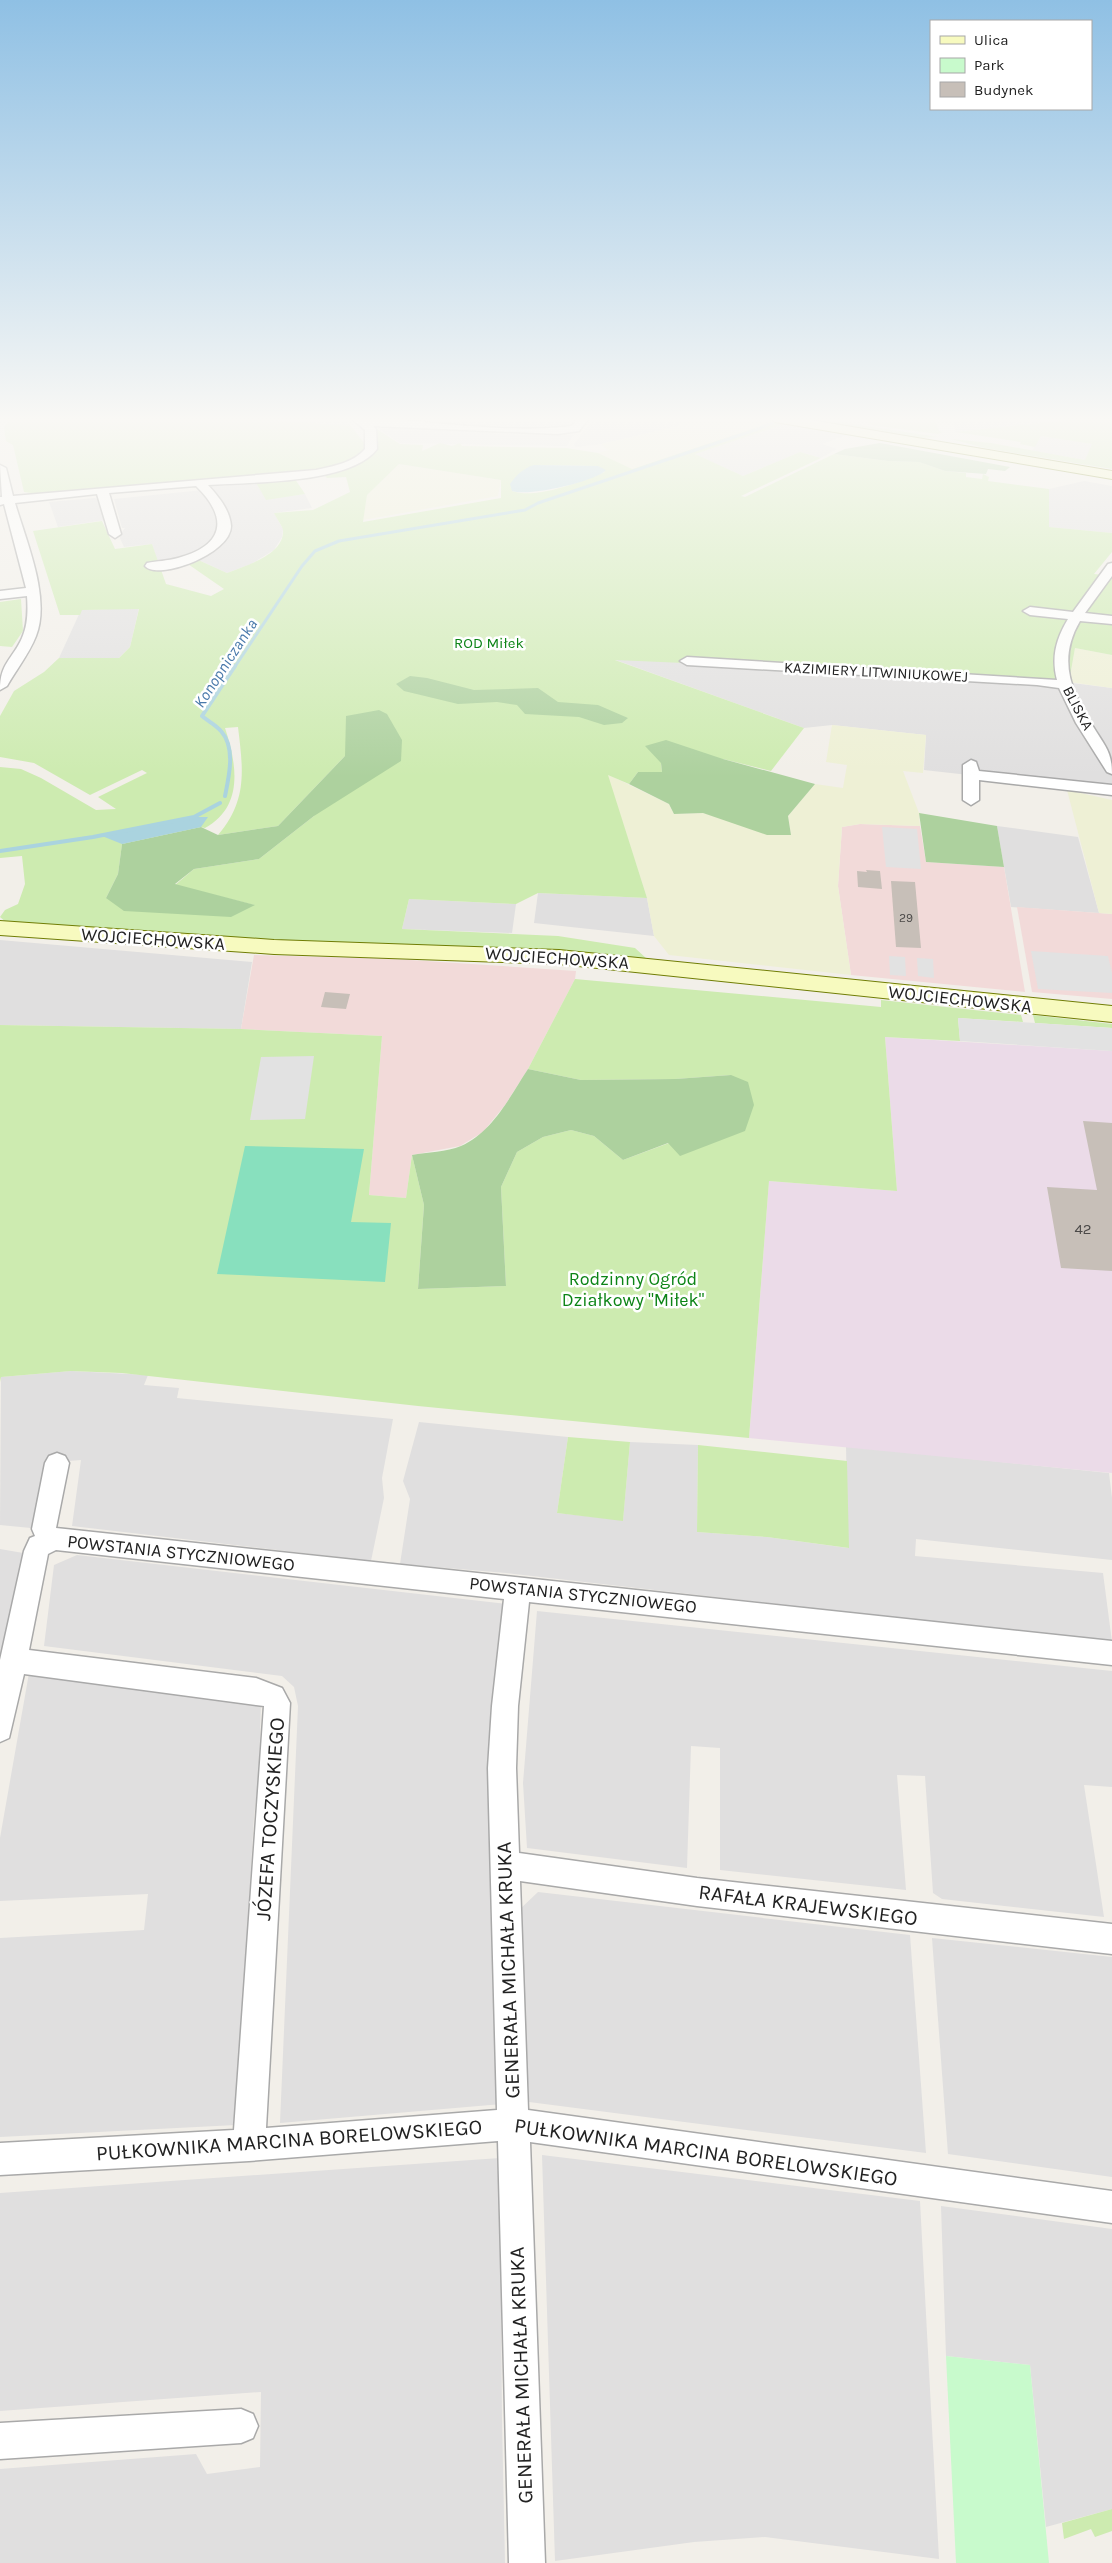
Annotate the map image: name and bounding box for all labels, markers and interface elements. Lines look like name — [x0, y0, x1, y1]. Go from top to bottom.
legend — [930, 20, 1092, 110]
text: Ulica — [974, 31, 1008, 49]
text: Park — [974, 56, 1004, 74]
text: Budynek — [974, 81, 1033, 99]
water label: Konopniczanka — [190, 615, 261, 711]
park label: ROD Miłek — [454, 634, 524, 652]
street label: KAZIMIERY LITWINIUKOWEJ — [783, 658, 969, 686]
street label: BLISKA — [1059, 683, 1097, 733]
house number: 29 — [899, 911, 913, 925]
street label: WOJCIECHOWSKA — [80, 923, 226, 955]
street label: WOJCIECHOWSKA — [484, 942, 630, 974]
street label: WOJCIECHOWSKA — [887, 981, 1033, 1017]
house number: 42 — [1074, 1220, 1092, 1238]
park label: Rodzinny Ogród Działkowy "Miłek" — [562, 1268, 704, 1311]
street label: POWSTANIA STYCZNIOWEGO — [66, 1530, 296, 1576]
street label: POWSTANIA STYCZNIOWEGO — [468, 1572, 698, 1618]
street label: JÓZEFA TOCZYSKIEGO — [251, 1717, 289, 1921]
street label: GENERAŁA MICHAŁA KRUKA — [492, 1841, 524, 2099]
street label: RAFAŁA KRAJEWSKIEGO — [697, 1880, 919, 1930]
street label: PUŁKOWNIKA MARCINA BORELOWSKIEGO — [513, 2113, 899, 2191]
street label: PUŁKOWNIKA MARCINA BORELOWSKIEGO — [95, 2115, 483, 2165]
street label: GENERAŁA MICHAŁA KRUKA — [505, 2246, 537, 2504]

